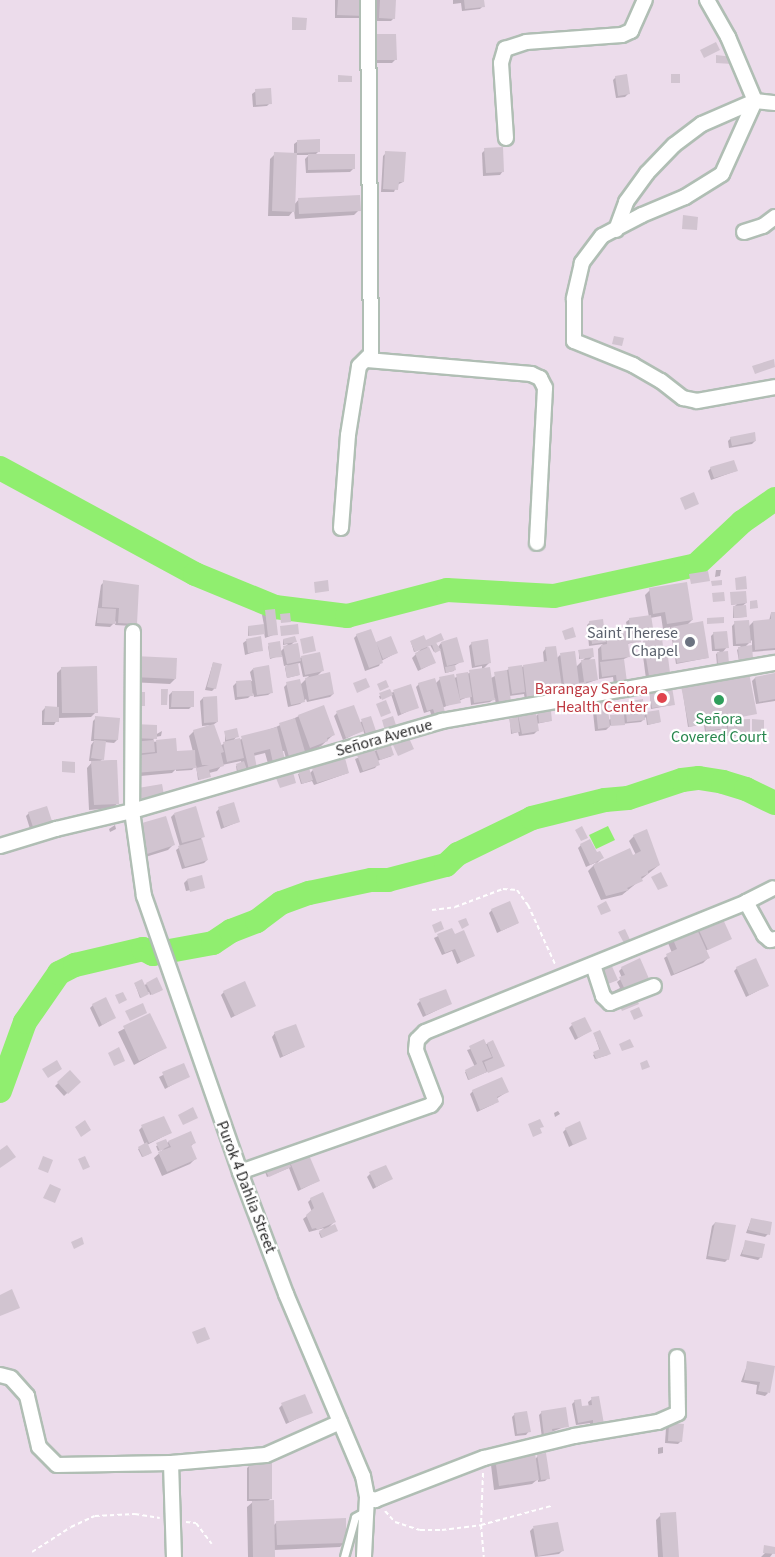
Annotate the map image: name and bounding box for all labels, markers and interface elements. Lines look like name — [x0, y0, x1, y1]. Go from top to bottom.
place label: Saint Therese Chapel — [587, 623, 678, 661]
marker: Saint Therese Chapel — [683, 635, 697, 649]
place label: Barangay Señora Health Center — [535, 679, 648, 717]
marker: Barangay Señora Health Center — [653, 689, 671, 707]
marker: Señora Covered Court — [712, 693, 726, 707]
place label: Señora Covered Court — [671, 709, 767, 747]
street label: Señora Avenue — [333, 715, 435, 761]
street label: Purok 4 Dahlia Street — [212, 1118, 280, 1256]

